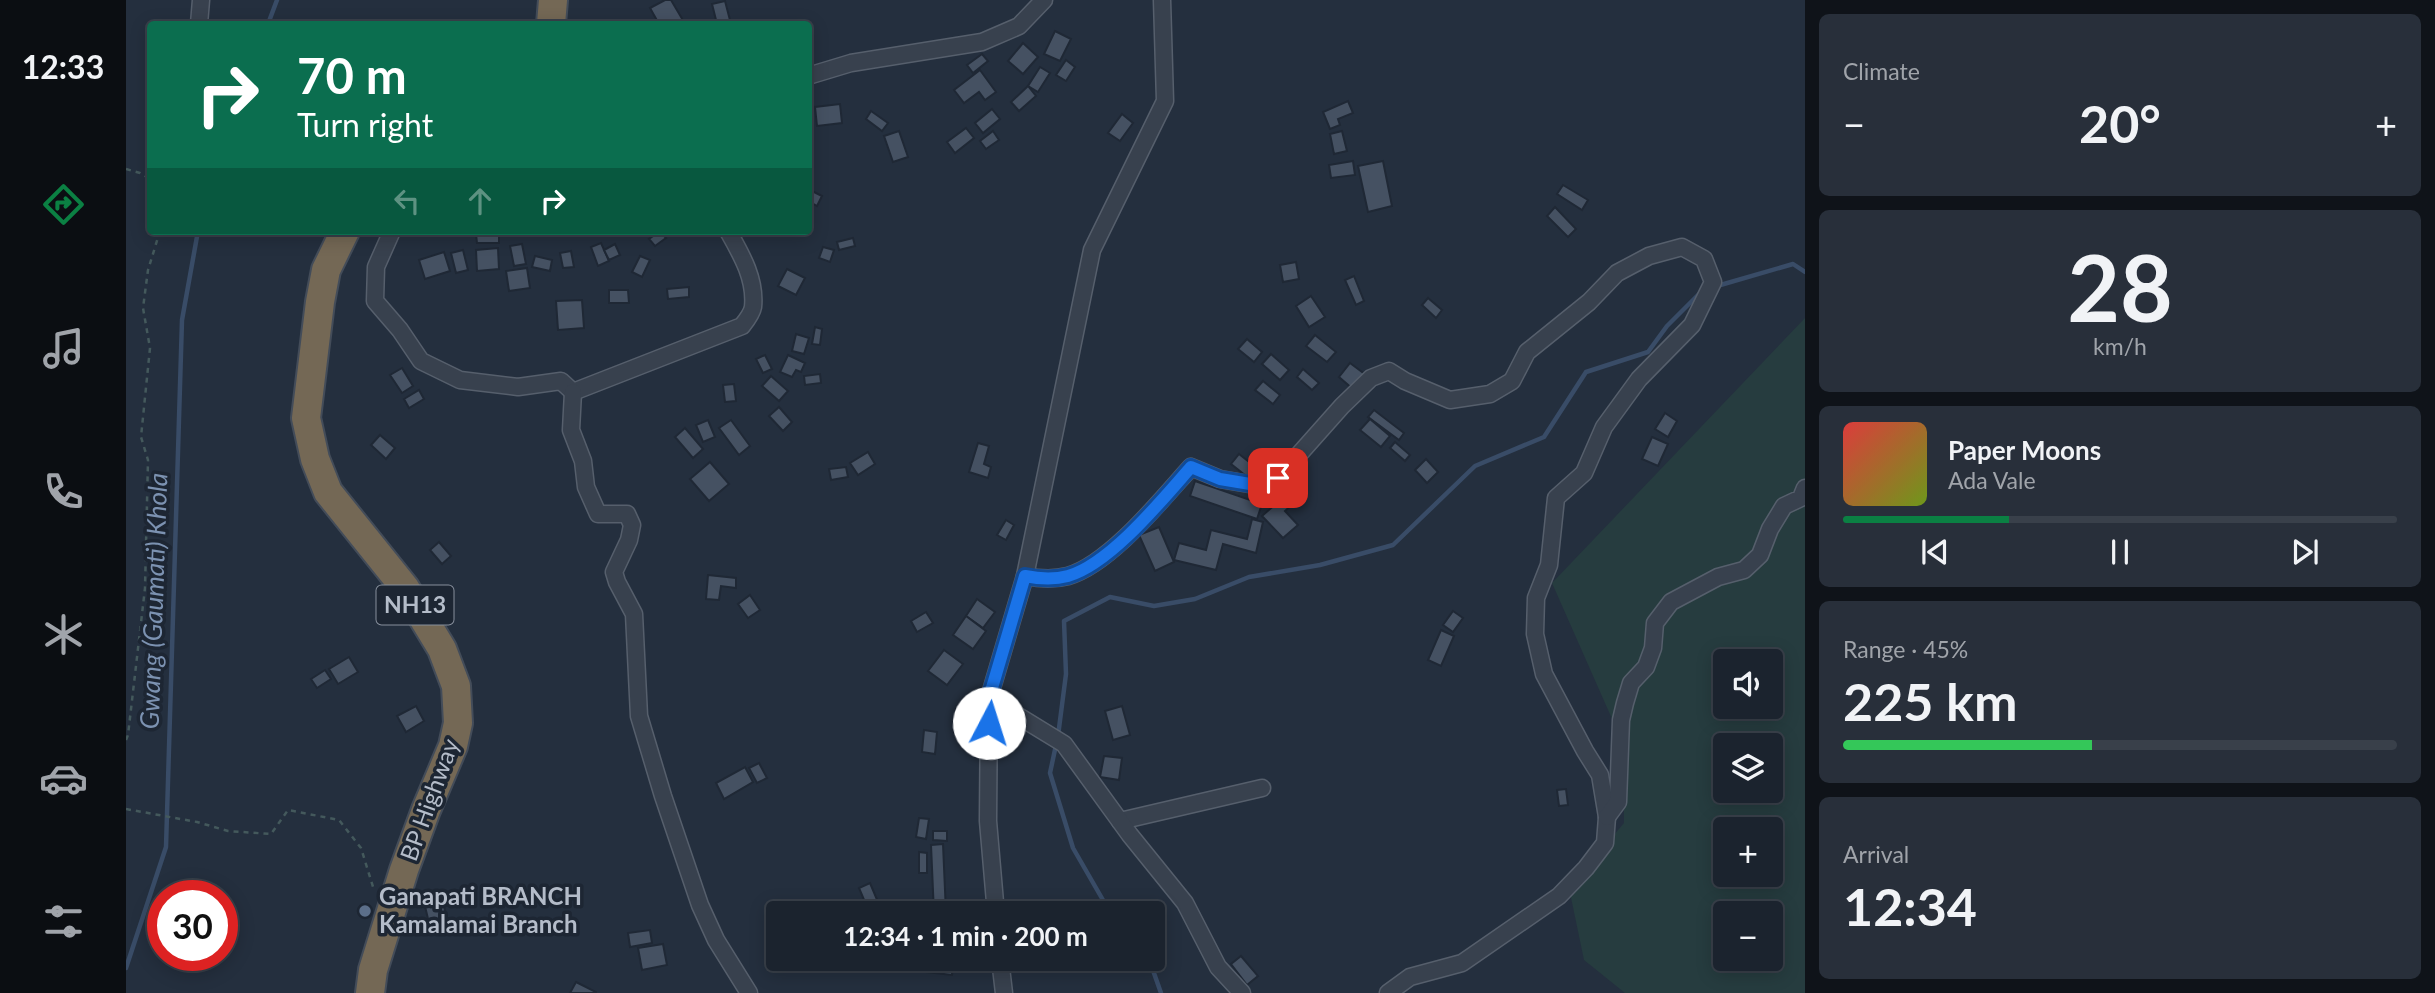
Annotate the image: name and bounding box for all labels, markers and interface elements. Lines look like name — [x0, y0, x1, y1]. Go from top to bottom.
text: 70 m — [297, 46, 407, 104]
text: 12:33 — [22, 47, 104, 86]
icon: right — [182, 49, 273, 140]
text: Climate — [1843, 57, 1920, 85]
text: 20° — [2079, 92, 2161, 154]
text: − — [1843, 101, 1865, 147]
text: + — [2375, 101, 2397, 147]
text: Turn right — [297, 105, 433, 144]
icon: directions — [39, 180, 88, 229]
icon: left — [388, 182, 426, 220]
icon: ahead — [461, 182, 499, 220]
icon: right — [534, 182, 572, 220]
text: 28 — [2067, 232, 2173, 341]
icon: music — [39, 324, 88, 373]
text: km/h — [2093, 332, 2147, 360]
text: Paper Moons — [1948, 434, 2101, 466]
pin — [1248, 448, 1308, 508]
icon: arrive — [1259, 459, 1297, 497]
text: Ada Vale — [1948, 466, 2036, 494]
icon: phone — [39, 467, 88, 516]
water label: Gwang (Gaumati) Khola — [133, 472, 173, 730]
icon: previous — [1916, 533, 1954, 571]
icon: pause — [2101, 533, 2139, 571]
icon: next — [2286, 533, 2324, 571]
road number: NH13 — [376, 586, 454, 624]
icon: climate — [39, 610, 88, 659]
text: Range · 45% — [1843, 635, 1968, 663]
map controls — [1713, 649, 1783, 971]
button: sound — [1713, 649, 1783, 719]
text: 225 km — [1843, 670, 2017, 732]
position arrow — [952, 686, 1026, 760]
button: layers — [1713, 733, 1783, 803]
street label: BP Highway — [393, 734, 464, 865]
icon: car — [39, 754, 88, 803]
button: + — [1713, 817, 1783, 887]
text: Arrival — [1843, 840, 1909, 868]
text: 12:34 — [1843, 875, 1977, 937]
speed limit sign: 30 — [147, 880, 238, 971]
place label: Ganapati BRANCH Kamalamai Branch — [379, 881, 582, 938]
icon: filters — [39, 897, 88, 946]
button: − — [1713, 901, 1783, 971]
marker: Ganapati BRANCH Kamalamai Branch — [357, 903, 373, 919]
text: 12:34 · 1 min · 200 m — [843, 920, 1088, 952]

